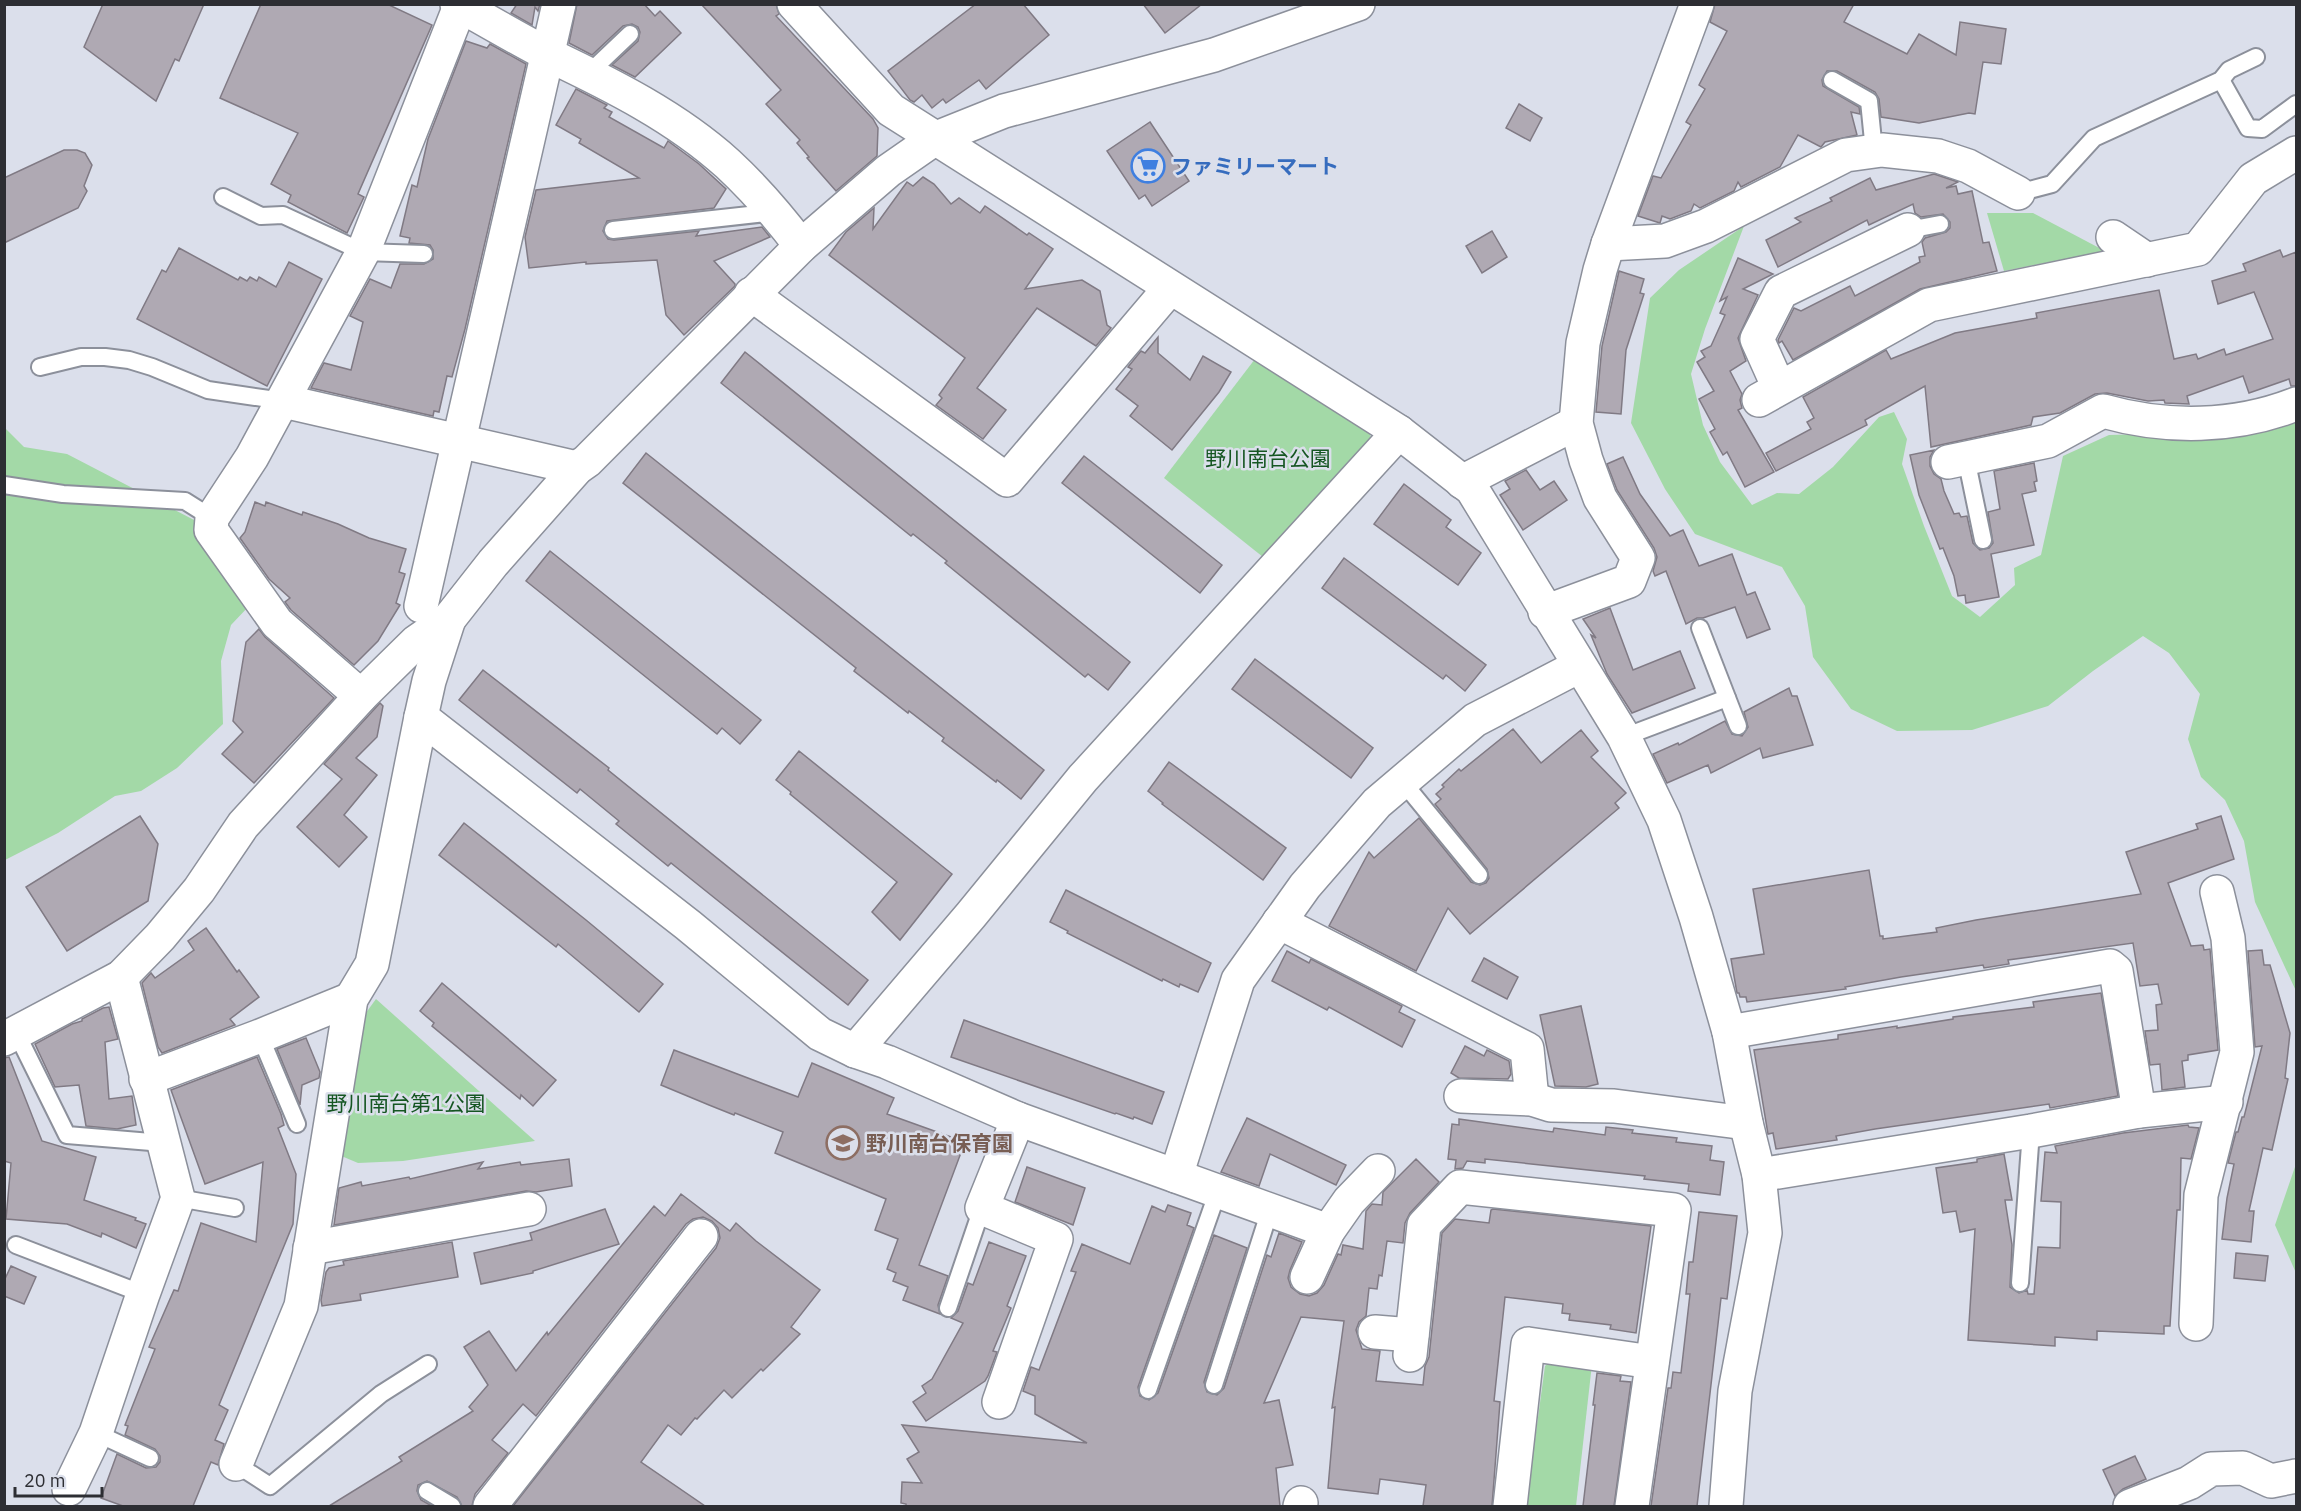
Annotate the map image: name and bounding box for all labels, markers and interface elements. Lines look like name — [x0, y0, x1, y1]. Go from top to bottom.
supermarket icon: ファミリーマート — [1130, 148, 1166, 184]
place label: ファミリーマート — [1171, 152, 1339, 180]
park label: 野川南台公園 — [1205, 444, 1331, 472]
park label: 野川南台第1公園 — [326, 1089, 486, 1117]
school or university icon: 野川南台保育園 — [825, 1125, 861, 1161]
place label: 野川南台保育園 — [866, 1129, 1013, 1157]
scale bar — [15, 1460, 102, 1498]
text: 20 m — [24, 1469, 66, 1492]

